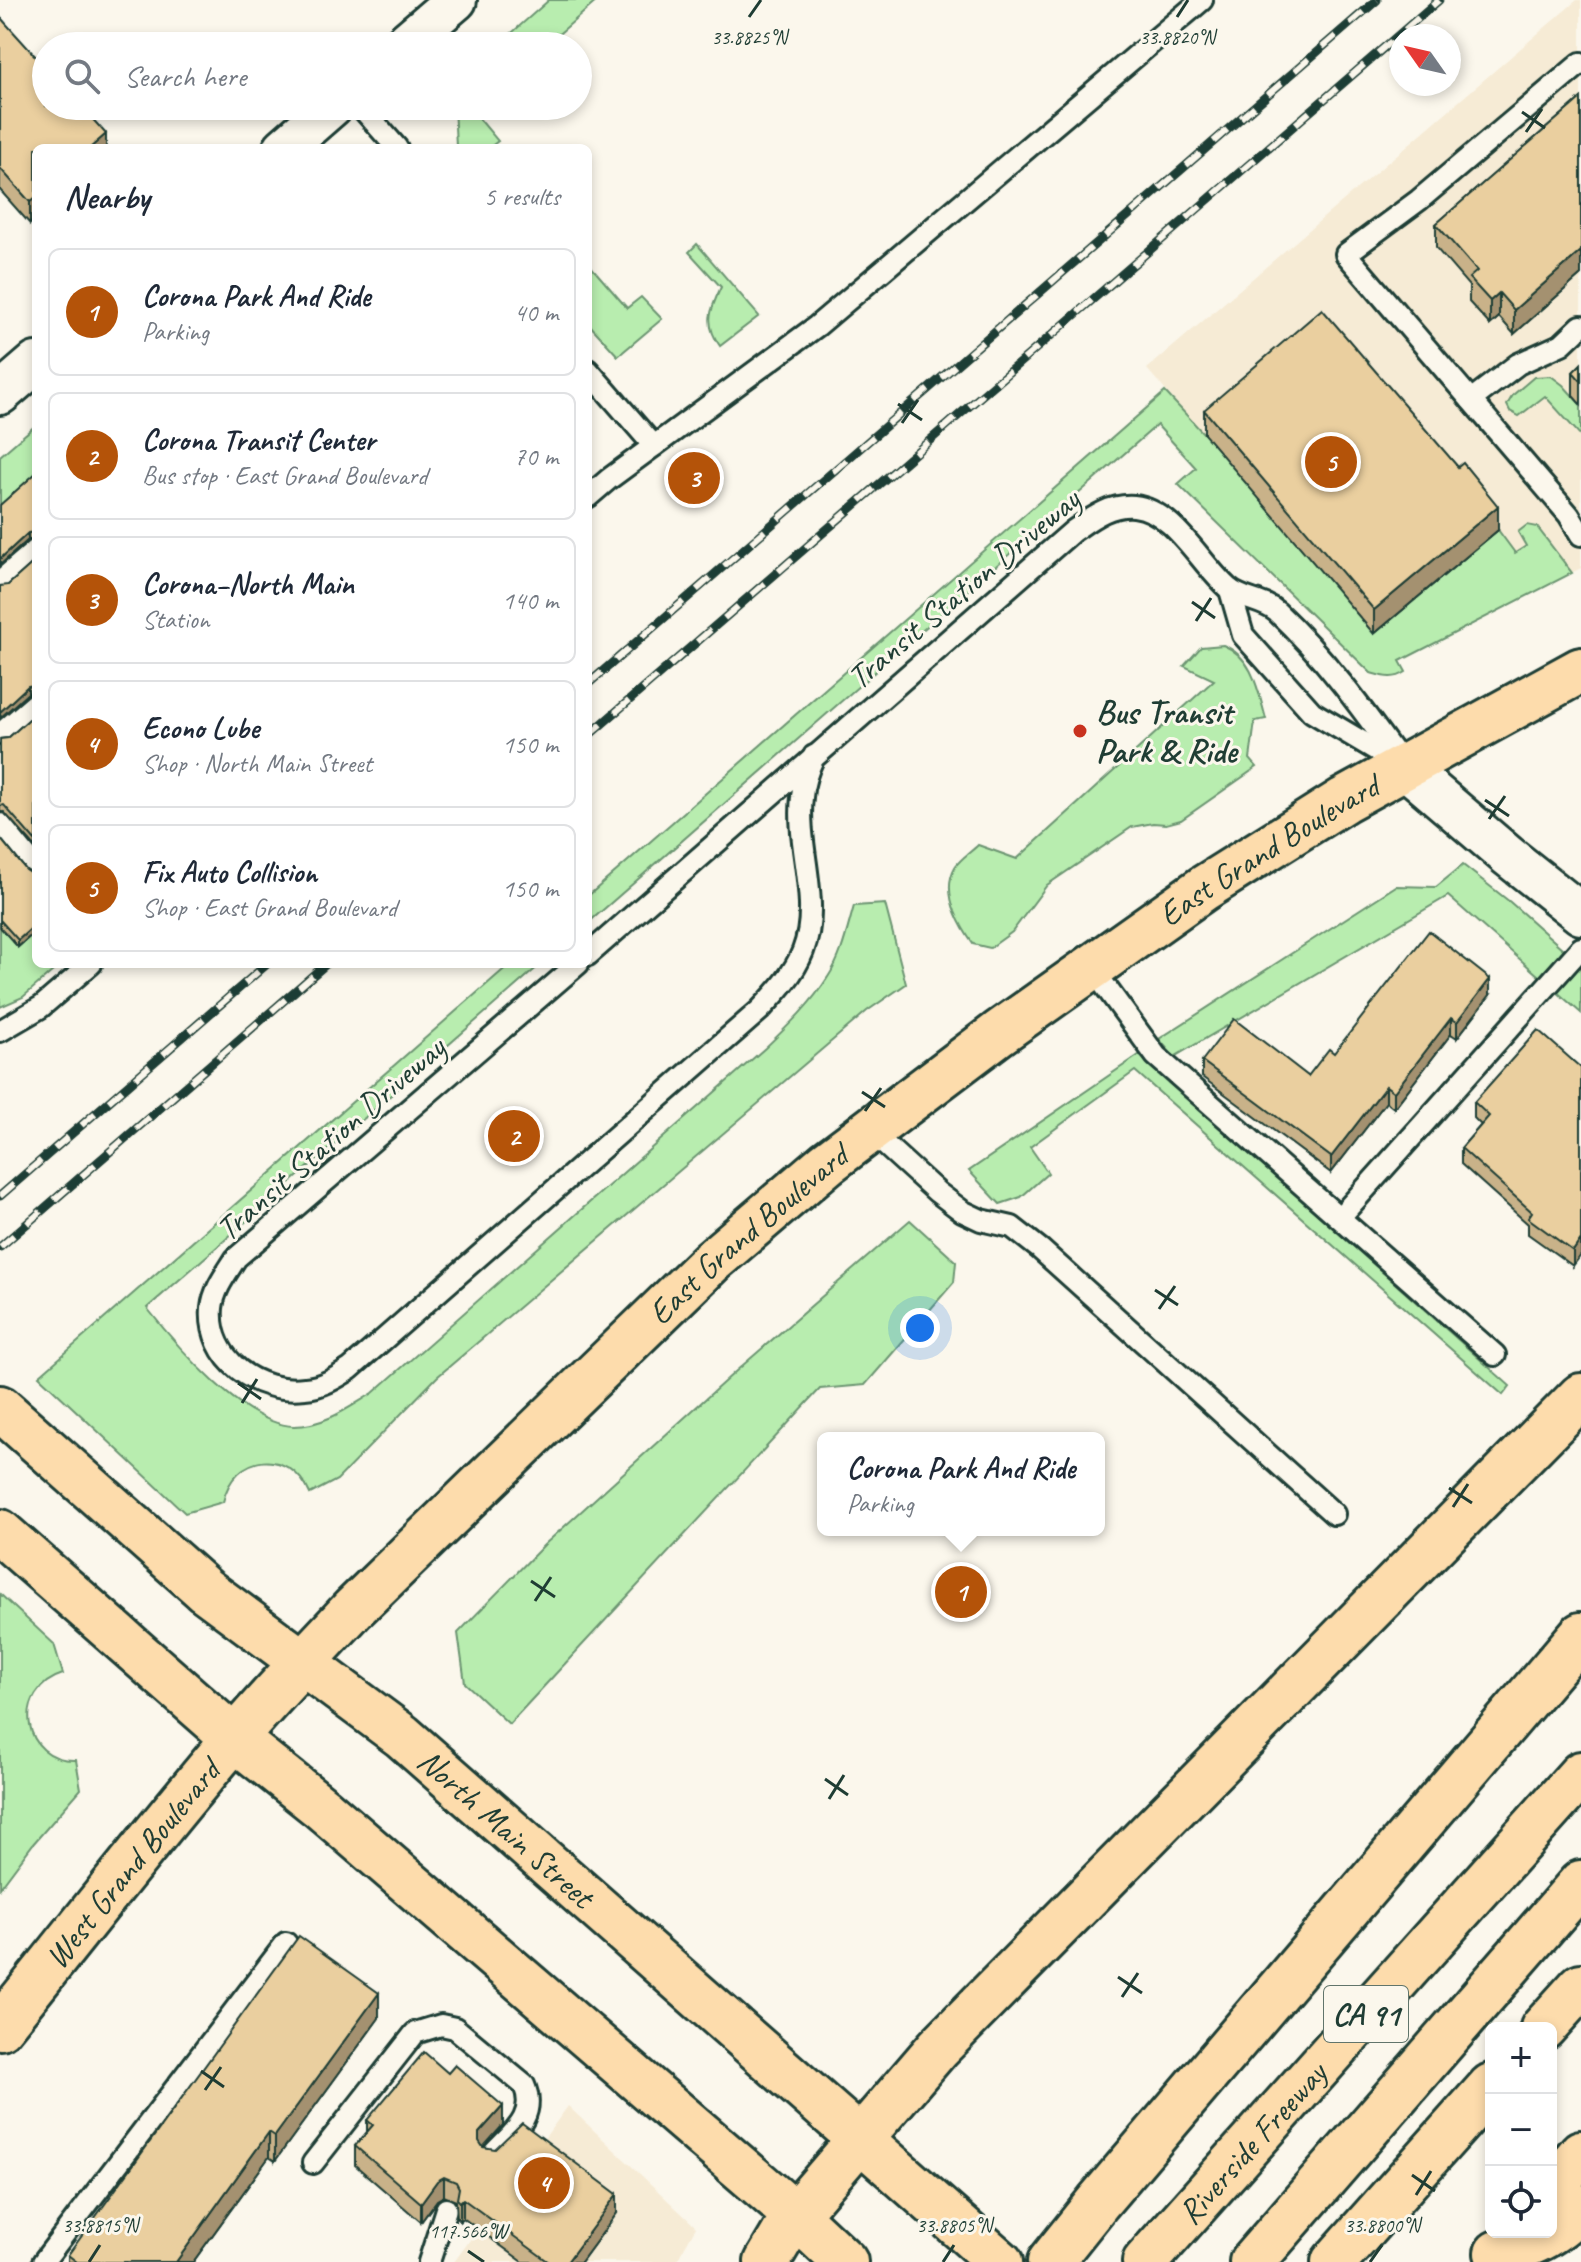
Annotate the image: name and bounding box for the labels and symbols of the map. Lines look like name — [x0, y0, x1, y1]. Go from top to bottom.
north arrow — [1389, 24, 1461, 96]
text: 33.8825°N — [711, 25, 790, 50]
text: 33.8820°N — [1139, 25, 1218, 50]
pin: 5 — [1305, 432, 1357, 492]
pin: 3 — [668, 448, 720, 508]
street label: Transit Station Driveway — [838, 477, 1090, 698]
place label: Bus Transit Park & Ride — [1096, 690, 1239, 772]
marker: Bus Transit Park & Ride — [1071, 722, 1089, 740]
street label: East Grand Boulevard — [1150, 762, 1390, 936]
street label: Transit Station Driveway — [207, 1025, 456, 1250]
pin: 2 — [488, 1106, 540, 1166]
street label: East Grand Boulevard — [639, 1131, 860, 1334]
your location — [900, 1308, 940, 1348]
pin: 1 — [935, 1562, 987, 1622]
street label: North Main Street — [409, 1739, 606, 1919]
street label: West Grand Boulevard — [35, 1747, 232, 1977]
road number: CA 91 — [1324, 1986, 1408, 2042]
street label: Riverside Freeway — [1168, 2051, 1337, 2233]
pin: 4 — [518, 2153, 570, 2213]
text: 33.8815°N — [62, 2213, 141, 2238]
text: 33.8805°N — [916, 2213, 995, 2238]
text: 33.8800°N — [1344, 2213, 1423, 2238]
text: 117.566°W — [429, 2219, 511, 2244]

